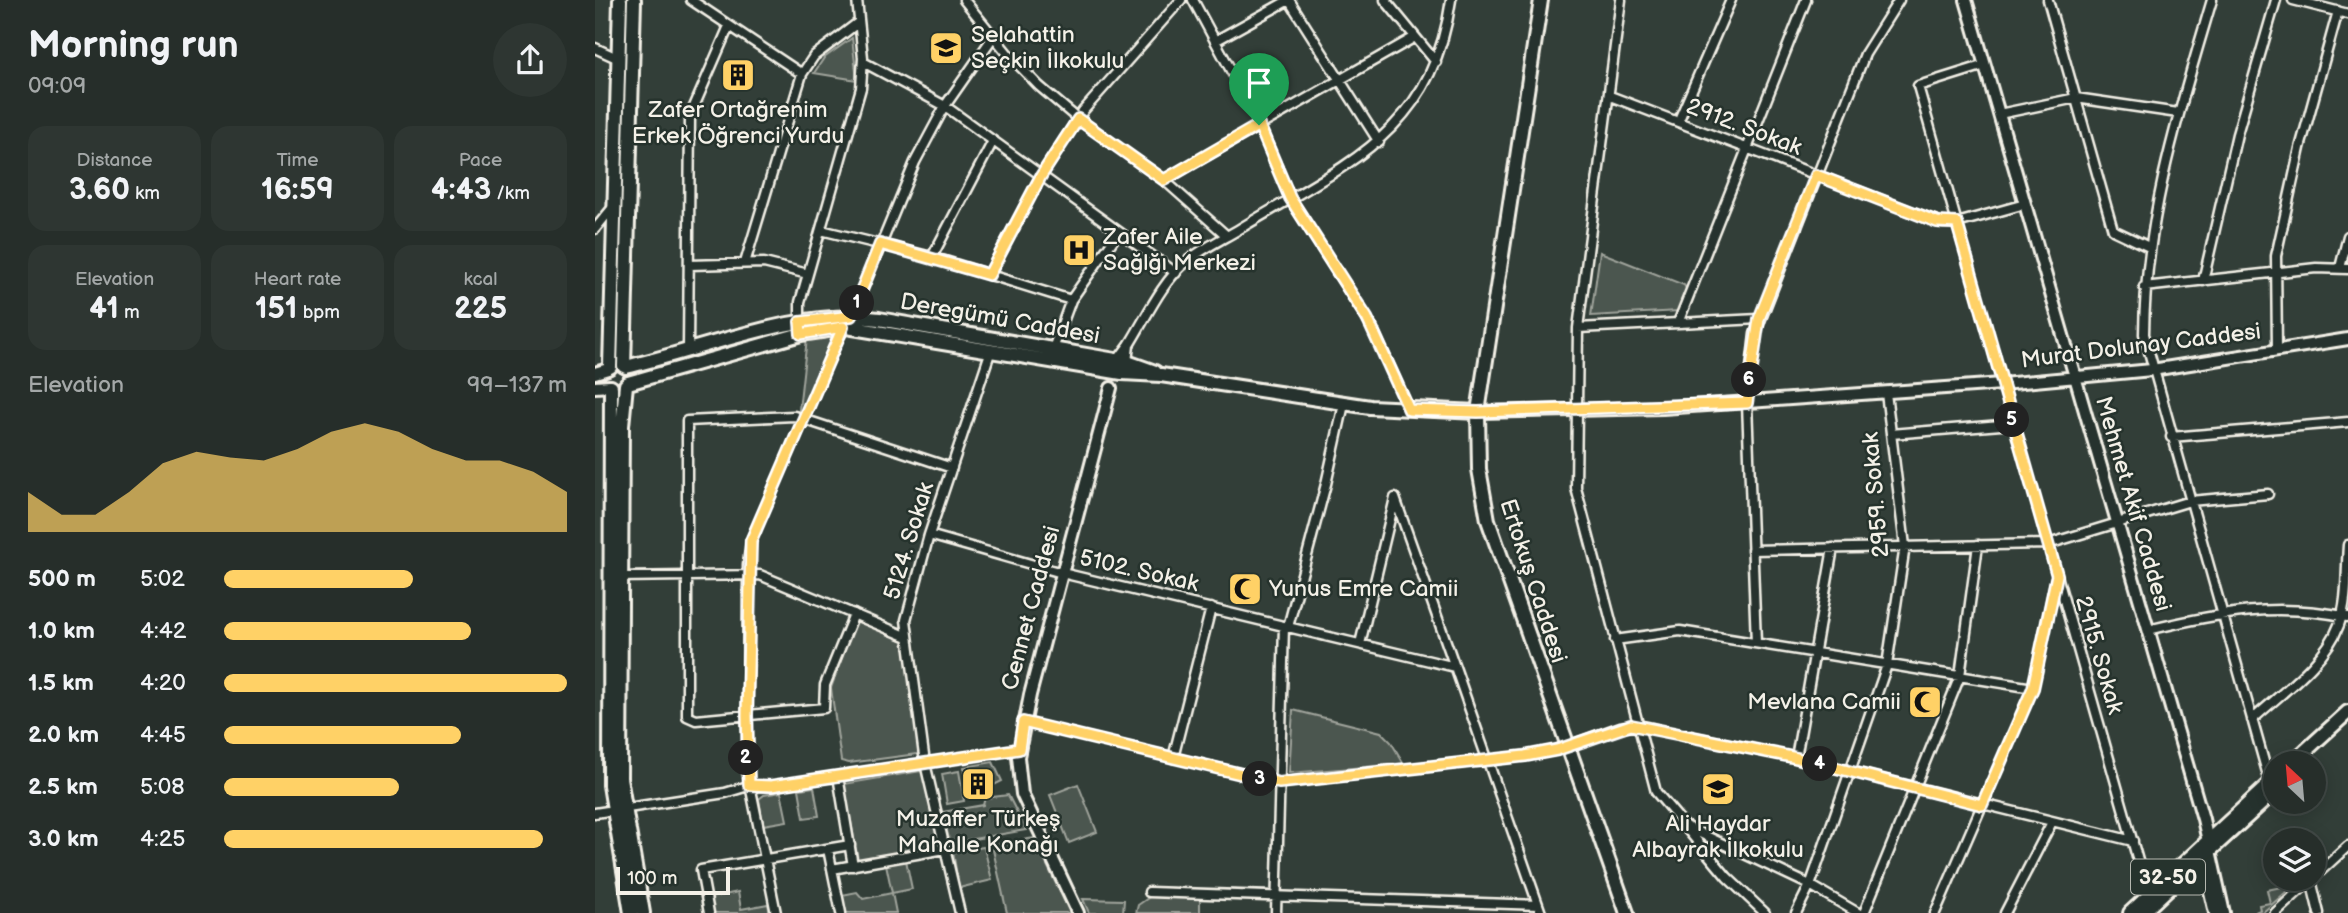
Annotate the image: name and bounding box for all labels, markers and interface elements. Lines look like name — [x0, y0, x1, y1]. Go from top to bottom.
place label: Selahattin Seçkin İlkokulu — [971, 21, 1124, 75]
text: Morning run — [28, 23, 239, 68]
button: share — [493, 23, 567, 97]
school or university icon: Selahattin Seçkin İlkokulu — [927, 29, 965, 67]
pin — [1229, 53, 1289, 125]
building icon: Zafer Ortağrenim Erkek Öğrenci Yurdu — [719, 56, 757, 94]
icon: arrive — [1240, 64, 1278, 102]
text: 09:09 — [28, 72, 86, 100]
street label: 2912. Sokak — [1682, 92, 1807, 162]
place label: Zafer Ortağrenim Erkek Öğrenci Yurdu — [632, 96, 844, 150]
text: Distance — [77, 149, 152, 172]
text: Time — [276, 149, 319, 172]
text: Pace — [459, 149, 502, 172]
text: 3.60 — [69, 172, 130, 208]
text: 16:59 — [261, 172, 334, 208]
text: 4:43 — [431, 172, 491, 208]
text: km — [130, 182, 160, 205]
text: /km — [491, 182, 530, 205]
place label: Zafer Aile Sağlğı Merkezi — [1102, 223, 1256, 277]
hospital icon: Zafer Aile Sağlğı Merkezi — [1060, 231, 1098, 269]
text: Elevation — [75, 268, 154, 291]
text: Heart rate — [254, 268, 341, 291]
text: kcal — [463, 268, 498, 291]
pin: 1 — [839, 286, 875, 320]
street label: Deregümü Caddesi — [898, 288, 1102, 350]
text: 41 — [89, 291, 119, 327]
text: 151 — [255, 291, 298, 327]
text: 225 — [454, 291, 507, 327]
text: 1 — [853, 291, 861, 314]
text: m — [119, 301, 140, 324]
text: bpm — [298, 301, 340, 324]
street label: Murat Dolunay Caddesi — [2019, 317, 2263, 375]
pin: 6 — [1731, 362, 1767, 398]
text: 6 — [1743, 368, 1754, 391]
text: Elevation — [28, 371, 124, 399]
text: 99–137 m — [467, 371, 567, 399]
street label: Mehmet Akif Caddesi — [2089, 393, 2177, 615]
pin: 5 — [1995, 402, 2029, 438]
text: 5 — [2006, 408, 2017, 431]
street label: 2959. Sokak — [1857, 430, 1895, 559]
street label: 5124. Sokak — [878, 478, 940, 603]
street label: Ertokuş Caddesi — [1493, 495, 1573, 667]
street label: Cennet Caddesi — [996, 523, 1066, 693]
street label: 5102. Sokak — [1077, 544, 1202, 598]
text: 500 m — [28, 565, 96, 593]
text: 5:02 — [140, 565, 185, 593]
mosque icon: Yunus Emre Camii — [1226, 570, 1264, 608]
place label: Yunus Emre Camii — [1268, 575, 1458, 603]
street label: 2915. Sokak — [2069, 593, 2129, 718]
text: 1.0 km — [28, 617, 95, 645]
text: 4:42 — [140, 617, 186, 645]
text: 1.5 km — [28, 669, 94, 697]
text: 4:20 — [140, 669, 186, 697]
mosque icon: Mevlana Camii — [1906, 683, 1944, 721]
place label: Mevlana Camii — [1747, 688, 1901, 716]
text: 2.0 km — [28, 721, 99, 749]
text: 4:45 — [140, 721, 186, 749]
pin: 2 — [729, 740, 763, 776]
text: 2 — [740, 746, 751, 769]
pin: 4 — [1803, 746, 1837, 782]
north arrow — [2263, 751, 2326, 814]
map controls — [2263, 751, 2326, 891]
text: 4 — [1814, 752, 1825, 775]
pin: 3 — [1243, 762, 1277, 796]
building icon: Muzaffer Türkeş Mahalle Konağı — [959, 765, 997, 803]
text: 3 — [1254, 767, 1265, 790]
school or university icon: Ali Haydar Albayrak İlkokulu — [1699, 770, 1737, 808]
text: 2.5 km — [28, 773, 98, 801]
text: 5:08 — [140, 773, 185, 801]
place label: Muzaffer Türkeş Mahalle Konağı — [896, 805, 1060, 859]
place label: Ali Haydar Albayrak İlkokulu — [1632, 810, 1804, 864]
text: 3.0 km — [28, 825, 99, 853]
text: 4:25 — [140, 825, 185, 853]
button: layers — [2263, 828, 2326, 891]
road number: 32-50 — [2131, 860, 2205, 894]
scale bar — [616, 864, 730, 896]
text: 100 m — [627, 867, 678, 890]

